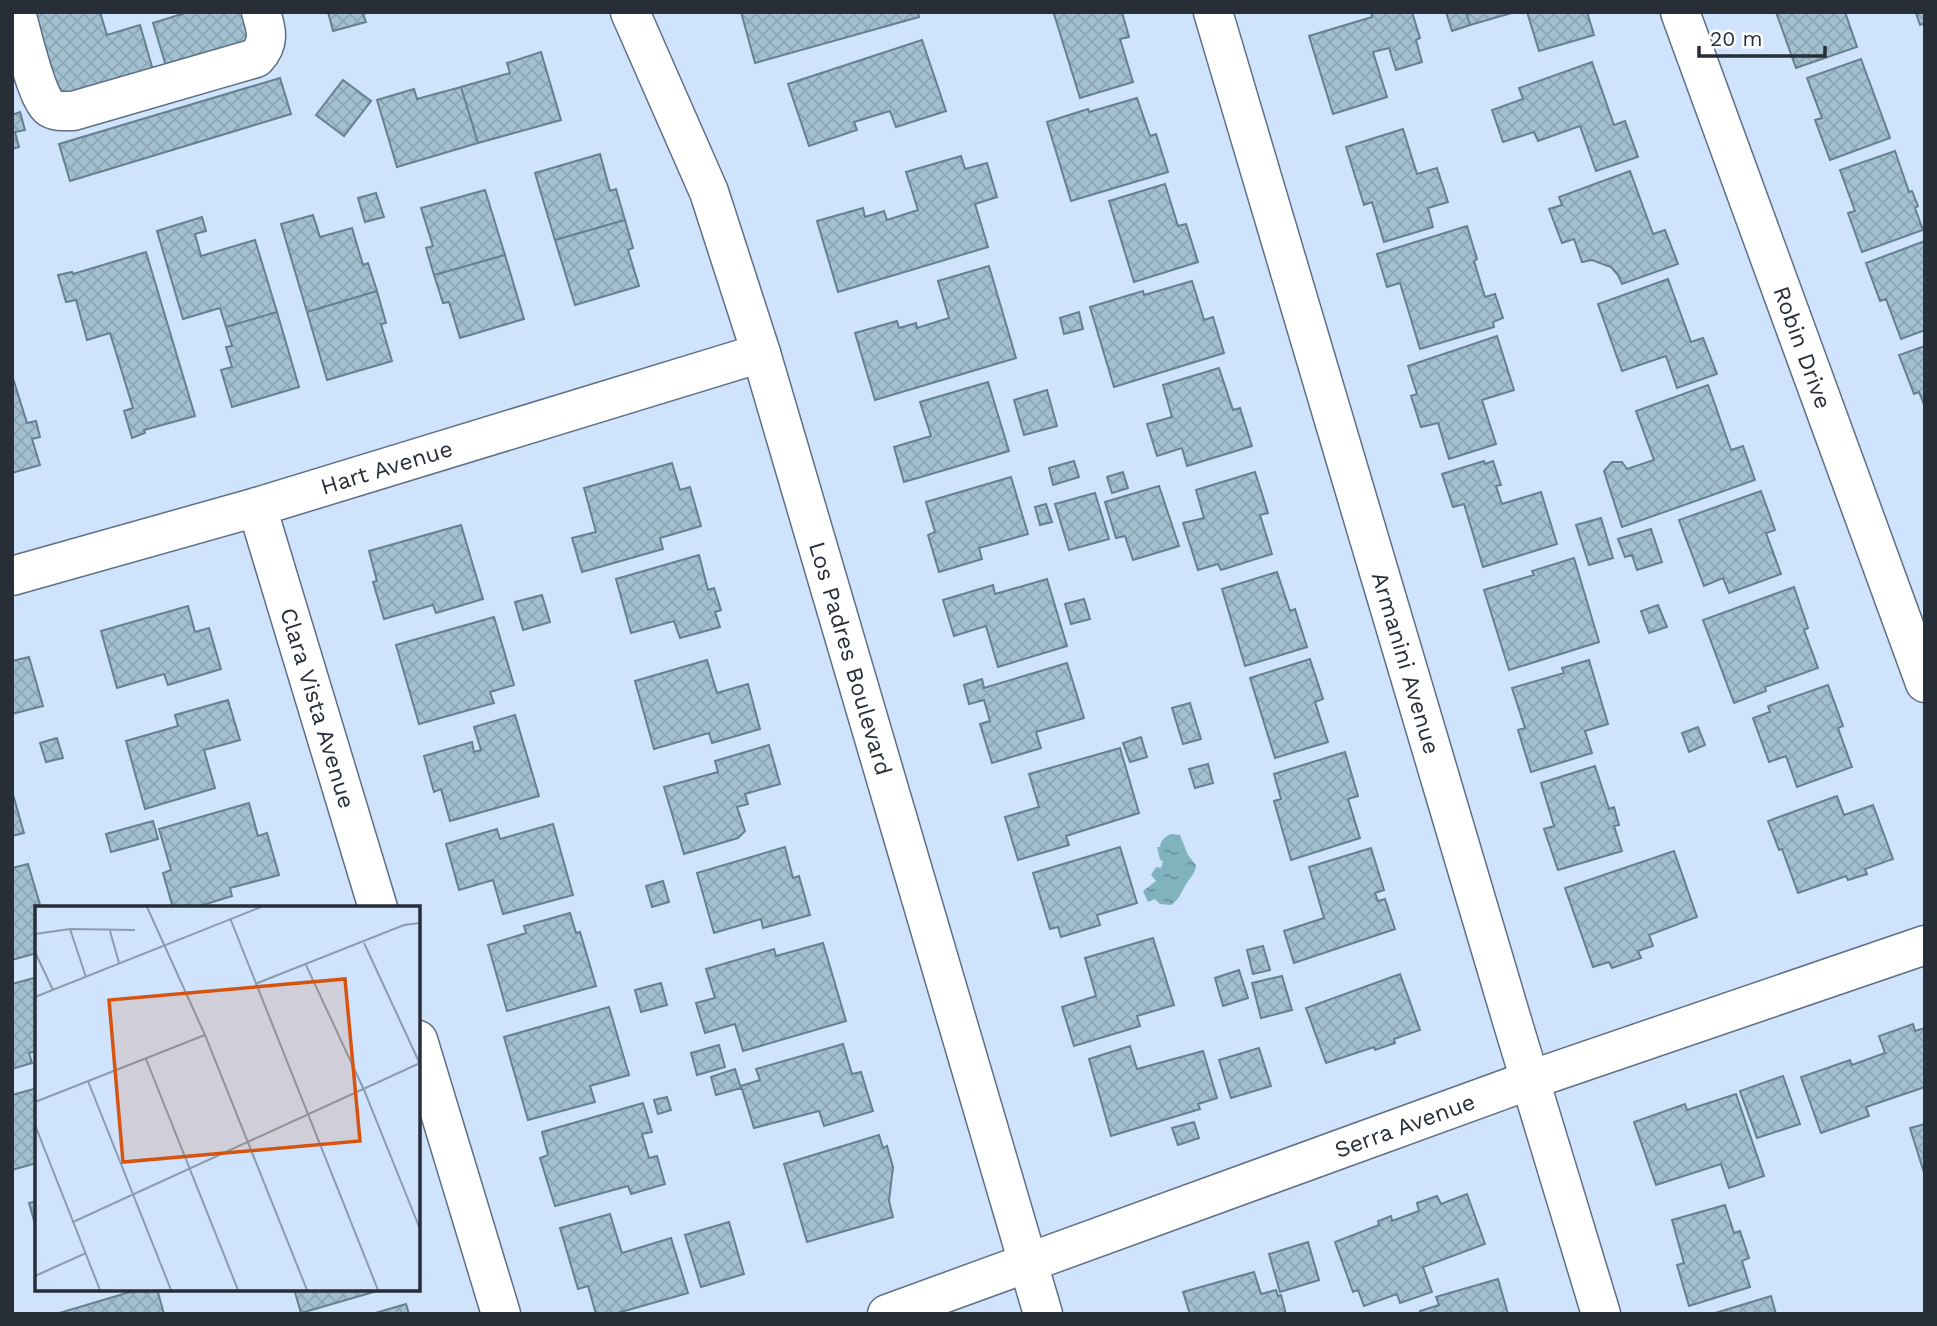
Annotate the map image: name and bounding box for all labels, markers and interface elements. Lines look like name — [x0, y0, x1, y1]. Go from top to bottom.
scale bar — [1699, 14, 1825, 58]
text: 20 m — [1710, 26, 1762, 51]
street label: Robin Drive — [1768, 282, 1837, 412]
street label: Hart Avenue — [317, 435, 456, 500]
street label: Los Padres Boulevard — [804, 538, 898, 778]
street label: Armanini Avenue — [1366, 569, 1446, 757]
street label: Clara Vista Avenue — [275, 605, 361, 812]
inset map — [35, 906, 420, 1291]
street label: Serra Avenue — [1331, 1088, 1479, 1163]

